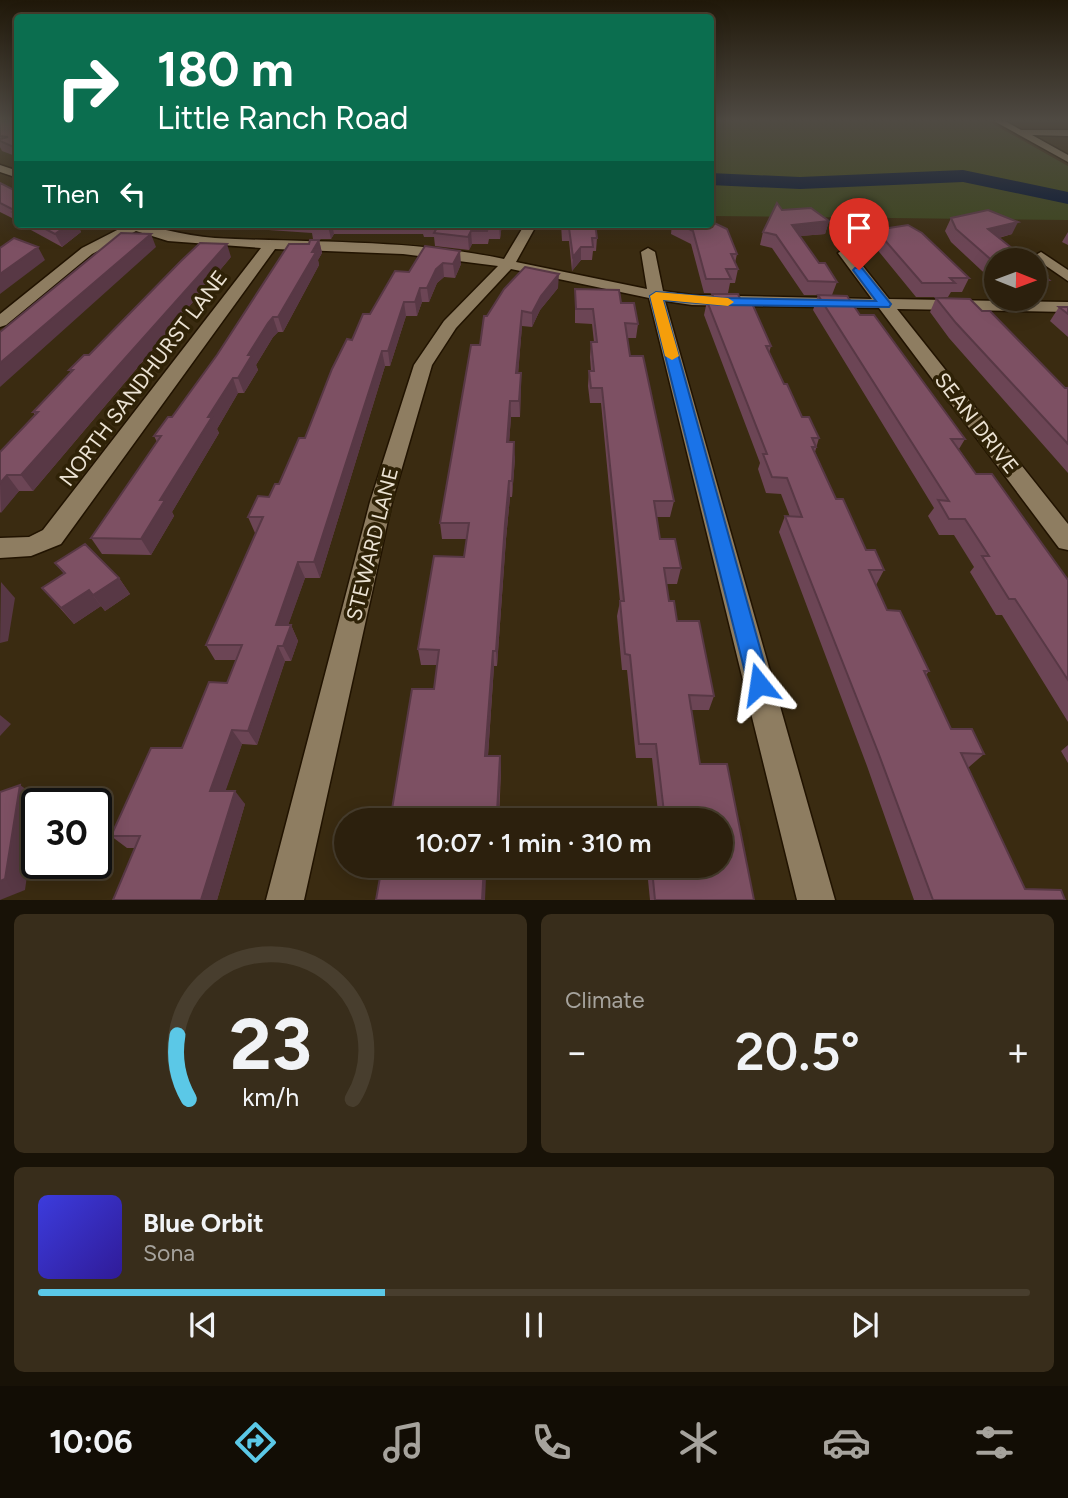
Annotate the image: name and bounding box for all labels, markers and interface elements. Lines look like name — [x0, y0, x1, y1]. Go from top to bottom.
text: 180 m — [157, 39, 294, 98]
icon: right — [42, 42, 133, 133]
text: Little Ranch Road — [157, 99, 409, 137]
icon: left — [114, 175, 152, 213]
text: Then — [42, 178, 100, 210]
pin — [829, 198, 889, 270]
icon: arrive — [840, 209, 878, 247]
north arrow — [984, 248, 1046, 312]
map controls — [984, 248, 1047, 311]
street label: NORTH SANDHURST LANE — [54, 265, 232, 491]
street label: SEAN DRIVE — [930, 368, 1024, 478]
street label: STEWARD LANE — [341, 465, 403, 623]
position arrow — [722, 647, 796, 721]
speed limit sign: 30 — [21, 788, 112, 879]
text: 10:07 · 1 min · 310 m — [415, 827, 652, 859]
text: Climate — [565, 986, 644, 1014]
text: 23 — [229, 1001, 312, 1088]
text: 20.5° — [735, 1021, 860, 1083]
text: − — [565, 1029, 589, 1075]
text: + — [1006, 1029, 1030, 1075]
text: km/h — [242, 1082, 299, 1112]
text: Blue Orbit — [143, 1207, 264, 1239]
text: Sona — [143, 1239, 195, 1267]
icon: previous — [184, 1306, 222, 1344]
icon: pause — [515, 1306, 553, 1344]
icon: next — [846, 1306, 884, 1344]
icon: directions — [231, 1418, 280, 1467]
icon: music — [379, 1418, 428, 1467]
icon: phone — [527, 1418, 576, 1467]
icon: climate — [674, 1418, 723, 1467]
icon: car — [822, 1418, 871, 1467]
icon: filters — [970, 1418, 1019, 1467]
text: 10:06 — [49, 1423, 133, 1461]

